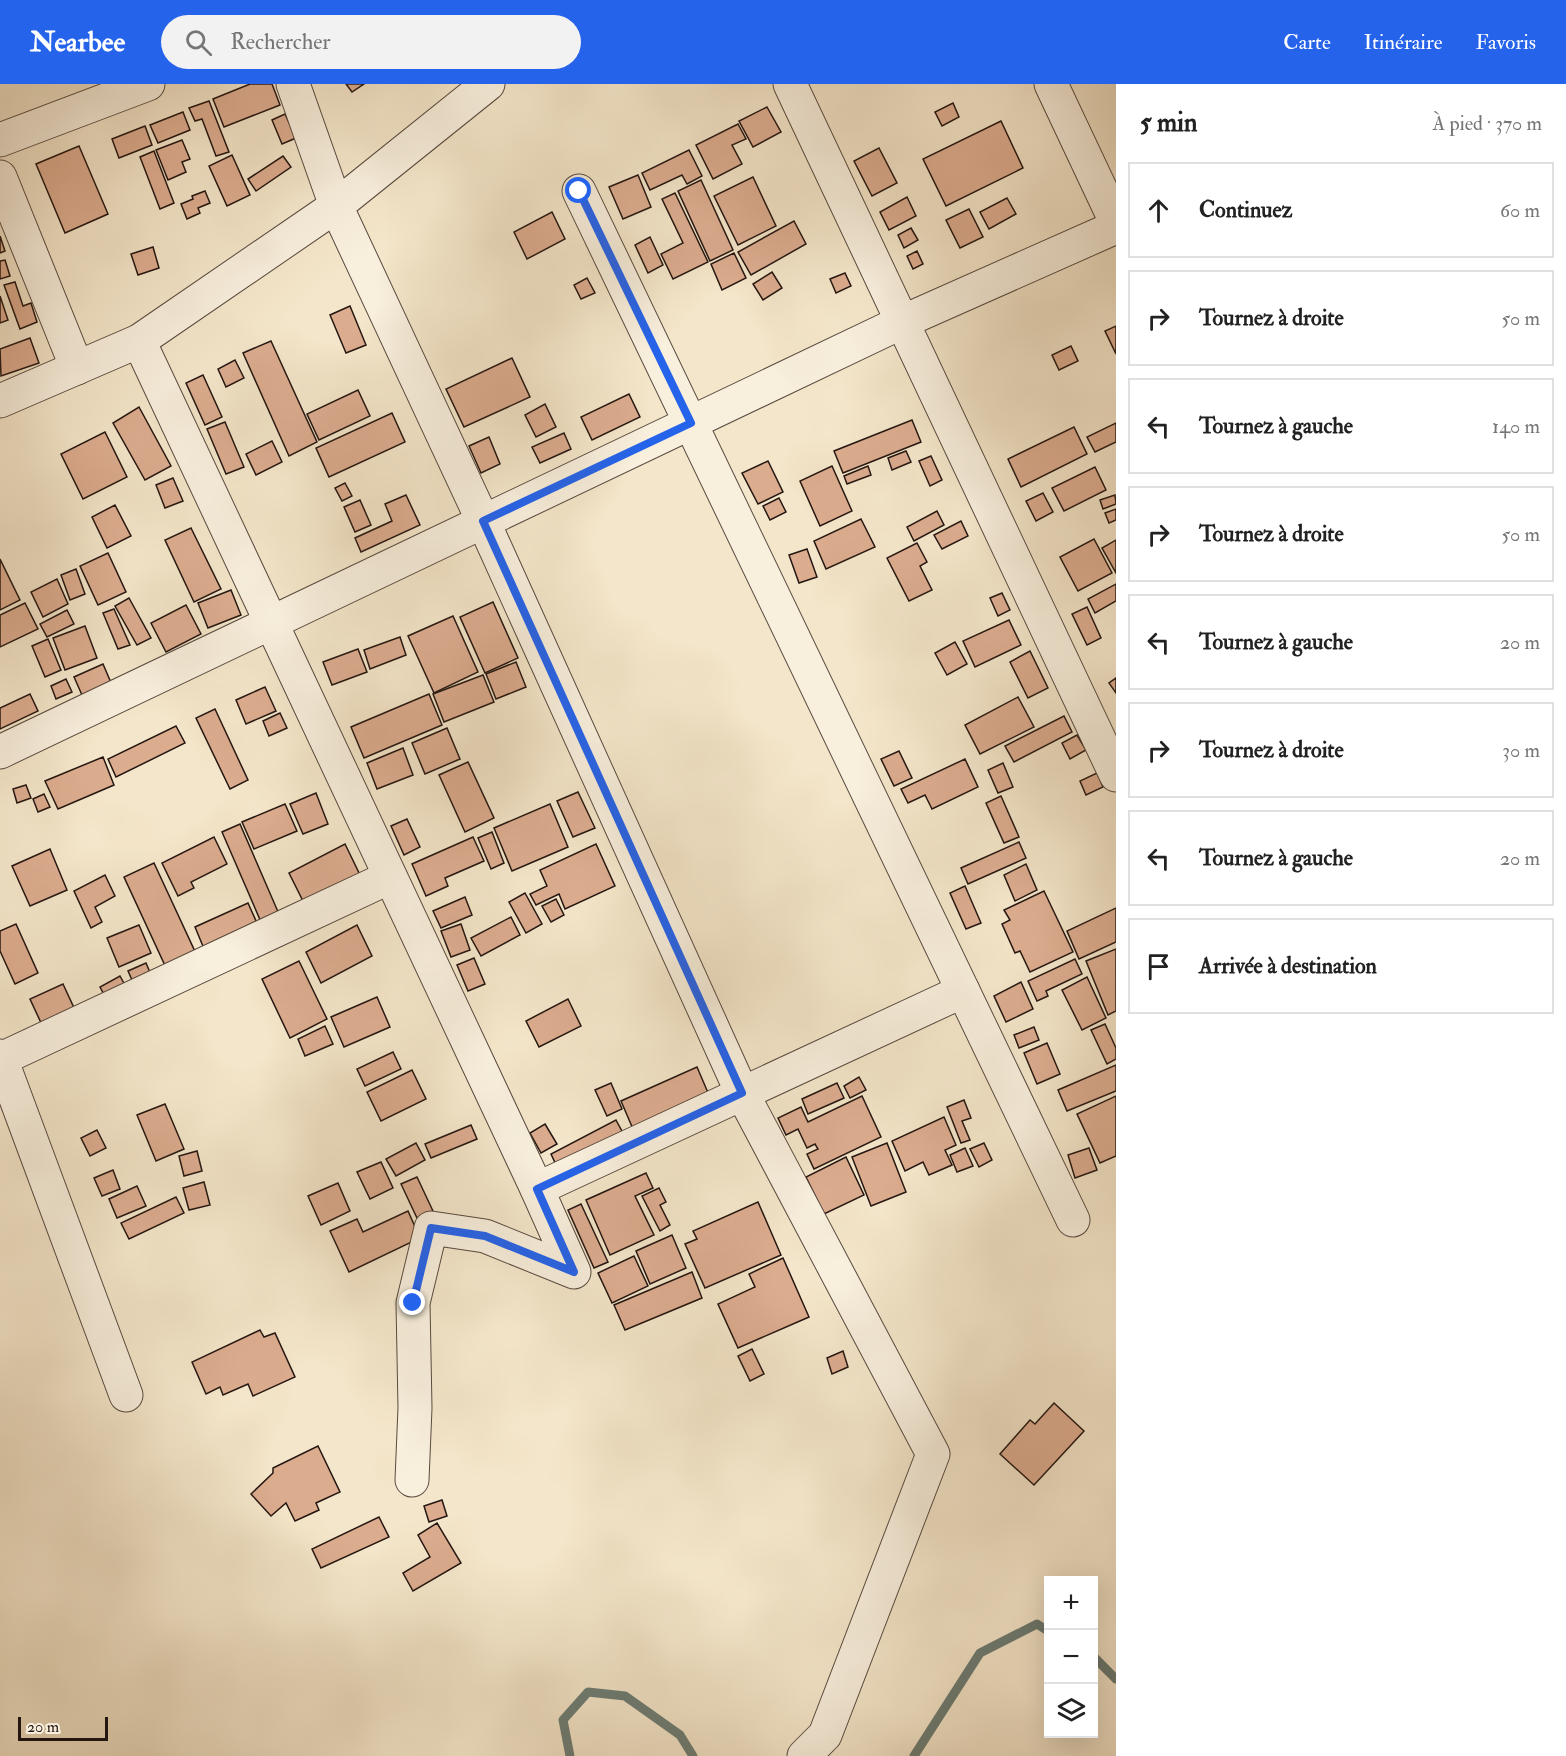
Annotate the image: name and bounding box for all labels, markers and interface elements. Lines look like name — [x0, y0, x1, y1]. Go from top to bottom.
search box — [161, 15, 581, 69]
text: Nearbee — [30, 25, 125, 60]
icon: search — [182, 26, 215, 59]
text: Rechercher — [230, 28, 331, 56]
text: Carte — [1283, 29, 1331, 56]
text: Itinéraire — [1364, 29, 1442, 56]
text: Favoris — [1475, 29, 1536, 56]
text: 5 min — [1140, 107, 1197, 139]
text: À pied · 370 m — [1433, 111, 1542, 136]
route start — [565, 177, 591, 203]
icon: ahead — [1142, 194, 1175, 227]
text: Continuez — [1199, 196, 1292, 224]
text: 60 m — [1500, 198, 1540, 223]
icon: right — [1142, 302, 1175, 335]
text: Tournez à droite — [1199, 304, 1344, 332]
text: 50 m — [1501, 306, 1540, 331]
icon: left — [1142, 410, 1175, 443]
text: Tournez à gauche — [1199, 412, 1353, 440]
text: 140 m — [1492, 414, 1540, 439]
icon: right — [1142, 518, 1175, 551]
text: Tournez à droite — [1199, 520, 1344, 548]
text: 50 m — [1501, 522, 1540, 547]
icon: left — [1142, 626, 1175, 659]
text: Tournez à gauche — [1199, 628, 1353, 656]
text: 20 m — [1500, 630, 1540, 655]
icon: right — [1142, 734, 1175, 767]
text: Tournez à droite — [1199, 736, 1344, 764]
text: 30 m — [1502, 738, 1540, 763]
icon: left — [1142, 842, 1175, 875]
text: Tournez à gauche — [1199, 844, 1353, 872]
text: 20 m — [1500, 846, 1540, 871]
icon: arrive — [1142, 950, 1175, 983]
text: Arrivée à destination — [1199, 952, 1377, 980]
route end — [399, 1289, 425, 1315]
map controls — [1044, 1576, 1098, 1738]
button: + — [1044, 1576, 1098, 1630]
button: − — [1044, 1630, 1098, 1684]
button: layers — [1044, 1684, 1098, 1738]
scale bar — [18, 1714, 108, 1742]
text: 20 m — [27, 1717, 59, 1737]

